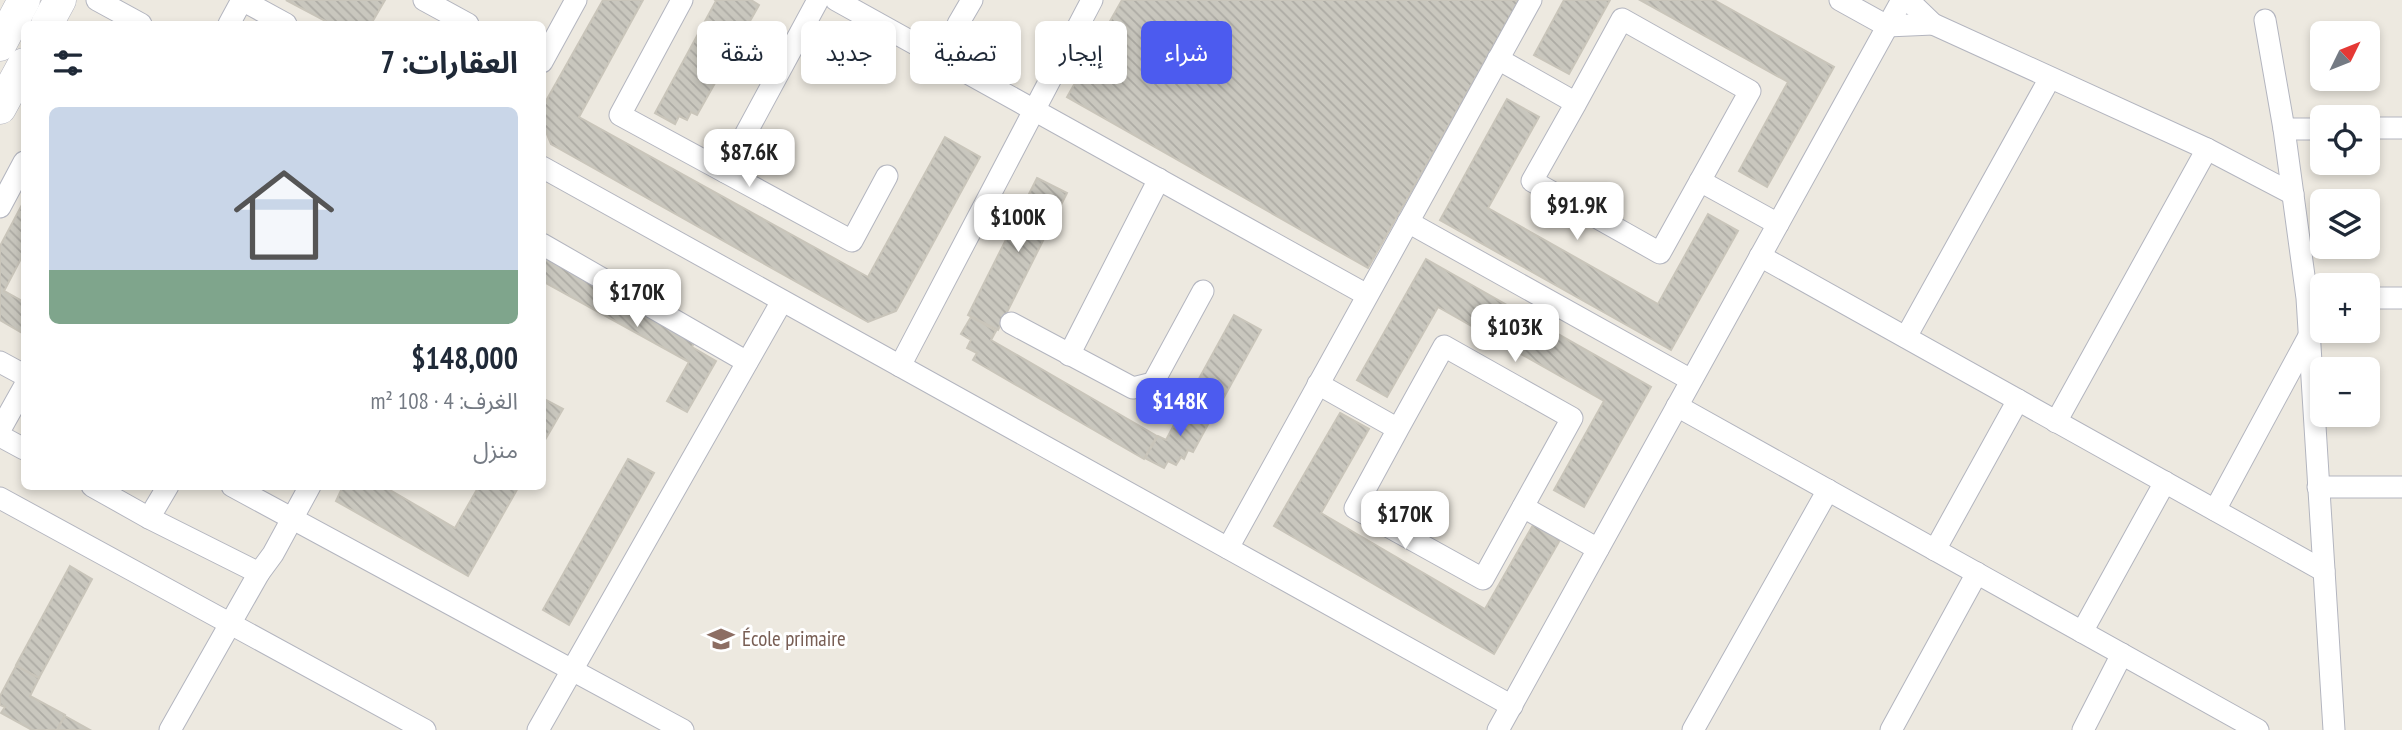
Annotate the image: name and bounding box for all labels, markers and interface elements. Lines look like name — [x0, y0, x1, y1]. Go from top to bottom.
chip: شقة — [697, 21, 787, 84]
chip: جديد — [801, 21, 896, 84]
chip: تصفية — [910, 21, 1021, 84]
chip: إيجار — [1035, 21, 1127, 84]
chip: شراء — [1141, 21, 1232, 84]
north arrow — [2310, 21, 2380, 91]
map controls — [2310, 21, 2380, 427]
text: العقارات: 7 — [380, 42, 518, 81]
icon: filters — [49, 44, 87, 82]
button: locate — [2310, 105, 2380, 175]
pin: $87.6K — [692, 130, 806, 189]
text: $87.6K — [720, 137, 778, 166]
icon: home — [221, 152, 347, 278]
pin: $91.9K — [1520, 182, 1634, 242]
button: layers — [2310, 189, 2380, 259]
text: $91.9K — [1547, 190, 1607, 219]
pin: $100K — [969, 194, 1067, 254]
text: $100K — [990, 202, 1046, 231]
pin: $170K — [588, 270, 686, 329]
button: + — [2310, 273, 2380, 343]
text: $170K — [609, 277, 665, 306]
pin: $103K — [1466, 304, 1564, 364]
text: $103K — [1487, 312, 1543, 341]
text: $148,000 — [411, 338, 518, 377]
button: − — [2310, 357, 2380, 427]
pin: $148K — [1131, 378, 1229, 438]
text: الغرف: 4 · 108 m² — [370, 386, 518, 415]
text: $148K — [1152, 386, 1208, 415]
text: منزل — [473, 435, 518, 464]
pin: $170K — [1356, 491, 1454, 551]
text: $170K — [1377, 499, 1433, 528]
school or university icon: École primaire — [706, 624, 736, 654]
place label: École primaire — [742, 625, 846, 652]

